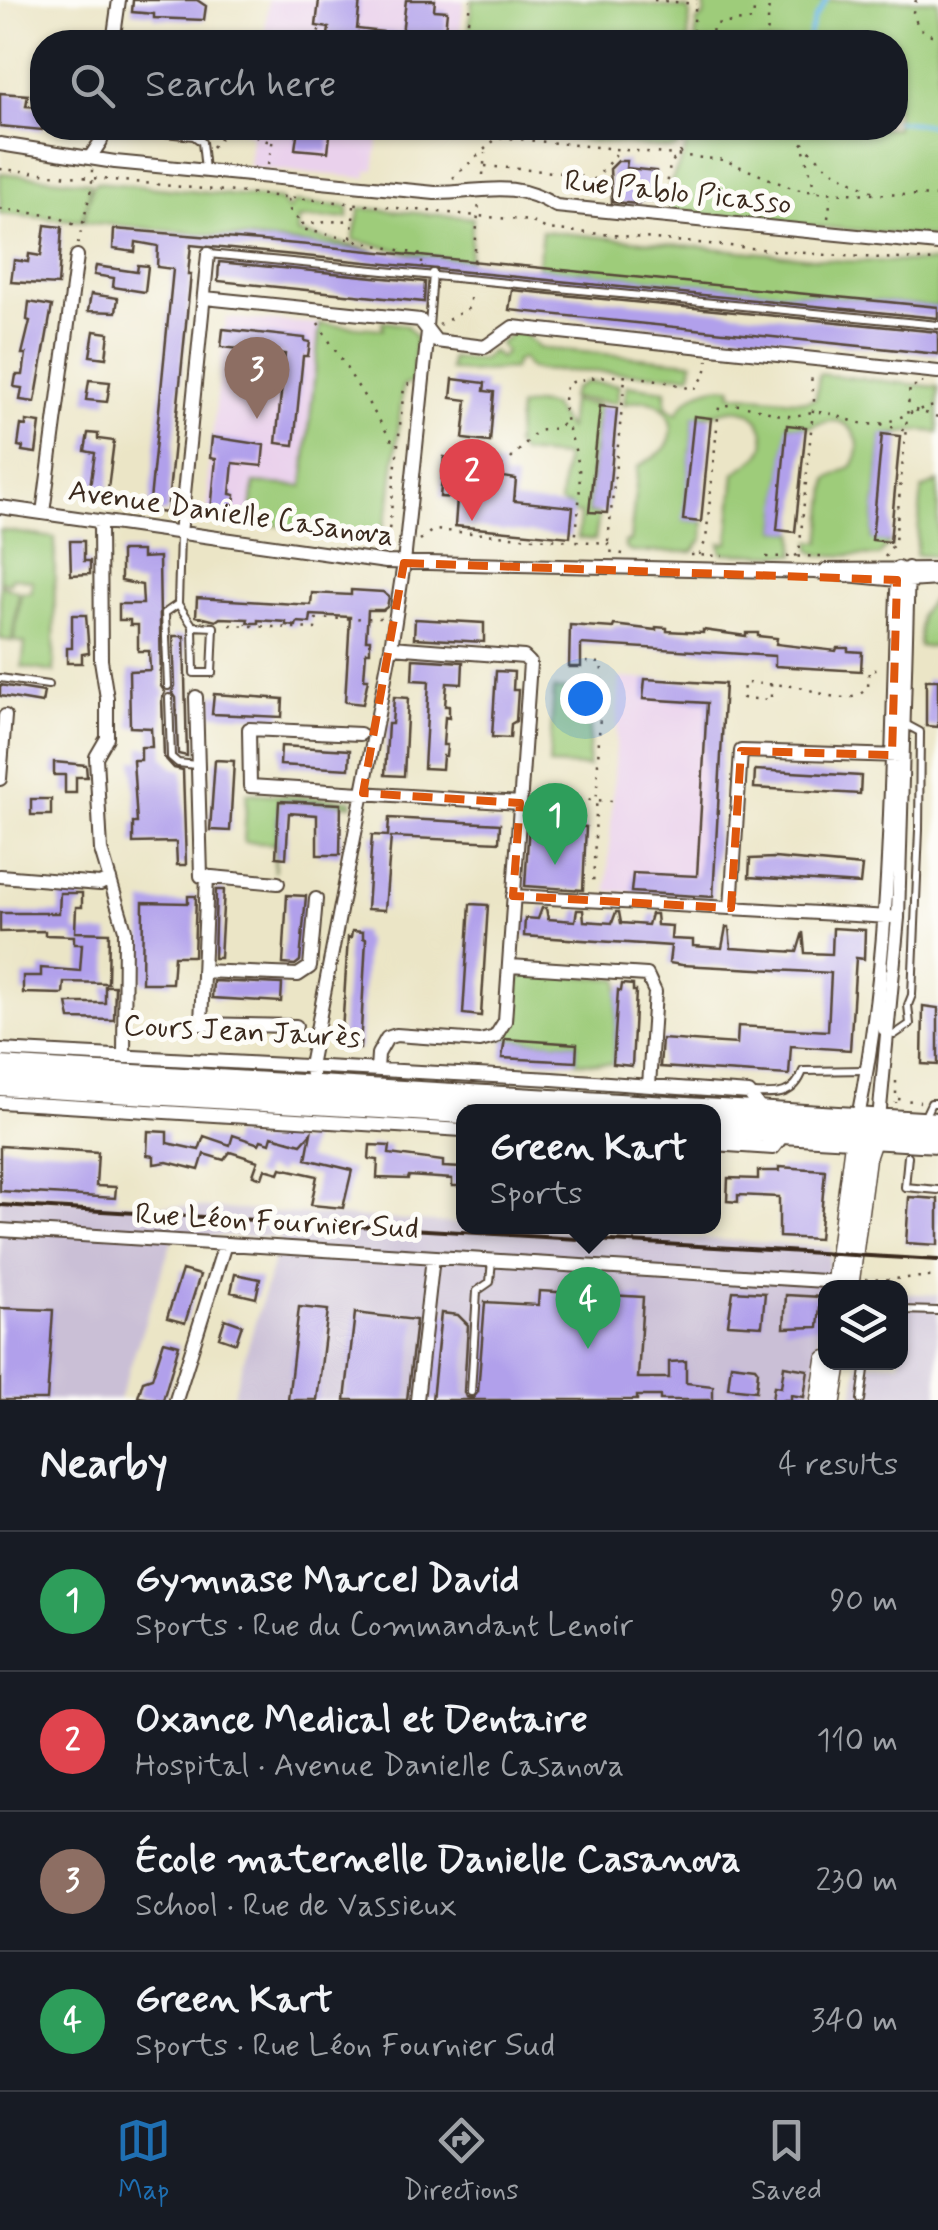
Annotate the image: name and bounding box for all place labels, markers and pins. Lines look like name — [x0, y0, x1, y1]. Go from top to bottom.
pin: 3 — [224, 336, 290, 419]
pin: 2 — [440, 438, 504, 521]
pin: 1 — [522, 782, 588, 865]
pin: 4 — [556, 1266, 620, 1349]

